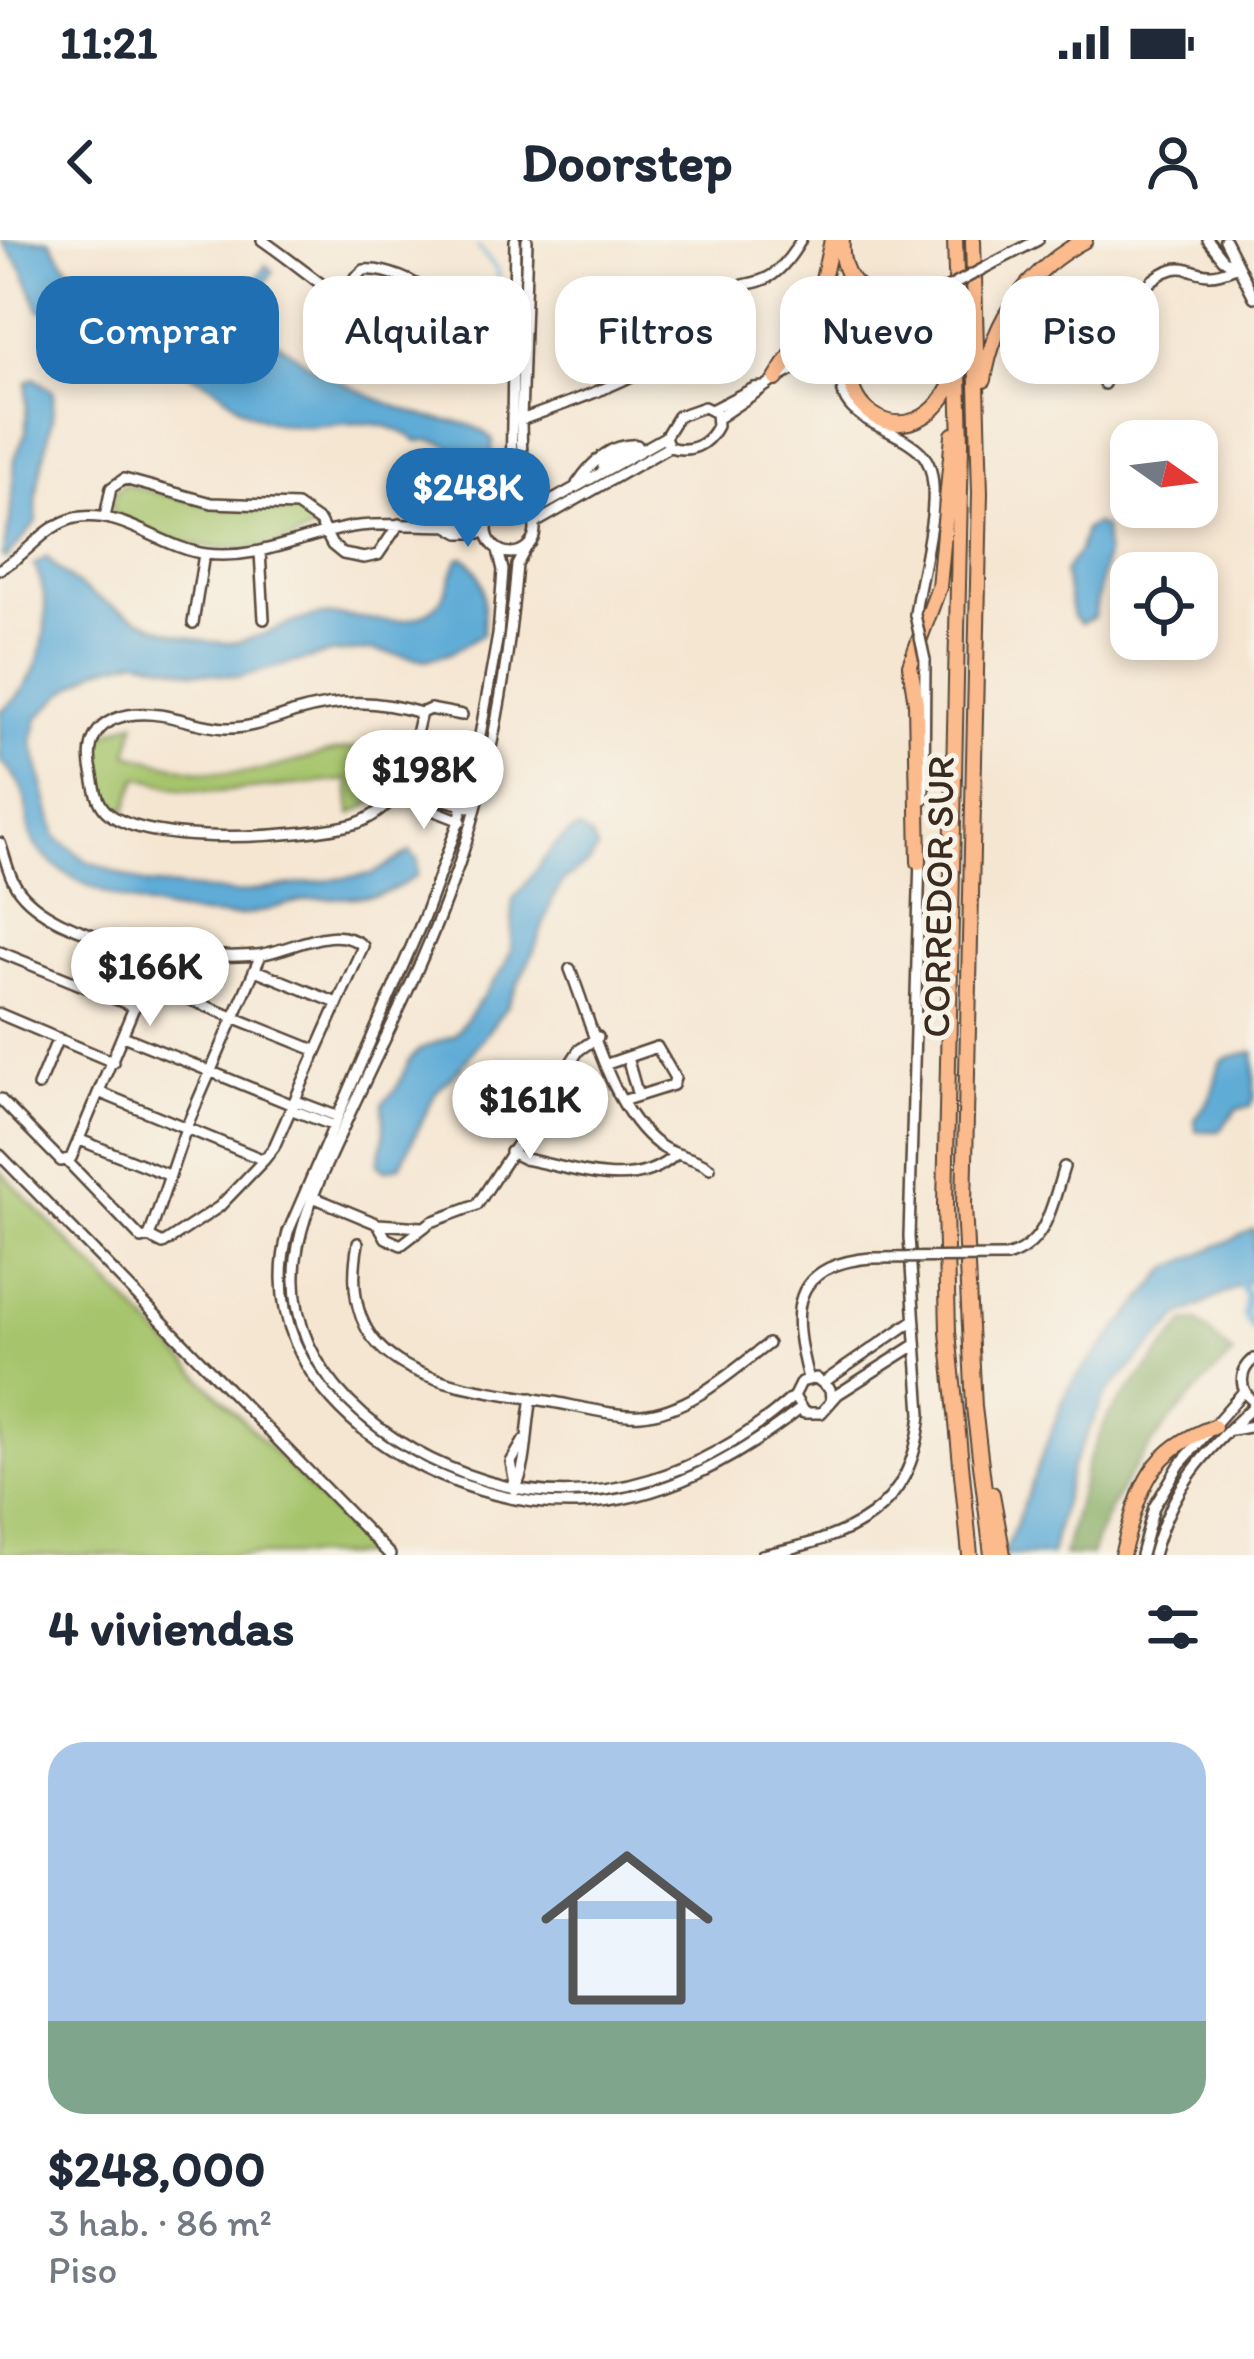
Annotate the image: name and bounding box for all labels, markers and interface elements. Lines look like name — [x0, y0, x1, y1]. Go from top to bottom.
text: 11:21 — [60, 15, 157, 69]
icon: back — [48, 129, 114, 195]
icon: person — [1140, 129, 1206, 195]
text: Doorstep — [521, 130, 733, 195]
chip: Comprar — [36, 276, 279, 384]
chip: Alquilar — [303, 276, 531, 384]
chip: Filtros — [555, 276, 756, 384]
chip: Nuevo — [780, 276, 976, 384]
chip: Piso — [1000, 276, 1159, 384]
north arrow — [1110, 420, 1218, 528]
map controls — [1110, 420, 1218, 660]
pin: $248K — [384, 448, 552, 550]
text: $248K — [413, 463, 523, 510]
button: locate — [1110, 552, 1218, 660]
pin: $198K — [340, 730, 508, 832]
text: $198K — [372, 745, 476, 792]
street label: CORREDOR SUR — [912, 756, 964, 1038]
pin: $166K — [66, 927, 234, 1029]
text: $166K — [98, 942, 202, 989]
pin: $161K — [446, 1060, 614, 1162]
text: $161K — [479, 1075, 581, 1122]
icon: filters — [1140, 1594, 1206, 1660]
text: 4 viviendas — [48, 1597, 294, 1658]
icon: home — [519, 1820, 735, 2036]
text: $248,000 — [48, 2138, 266, 2199]
text: 3 hab. · 86 m² — [48, 2199, 272, 2246]
text: Piso — [48, 2246, 117, 2293]

